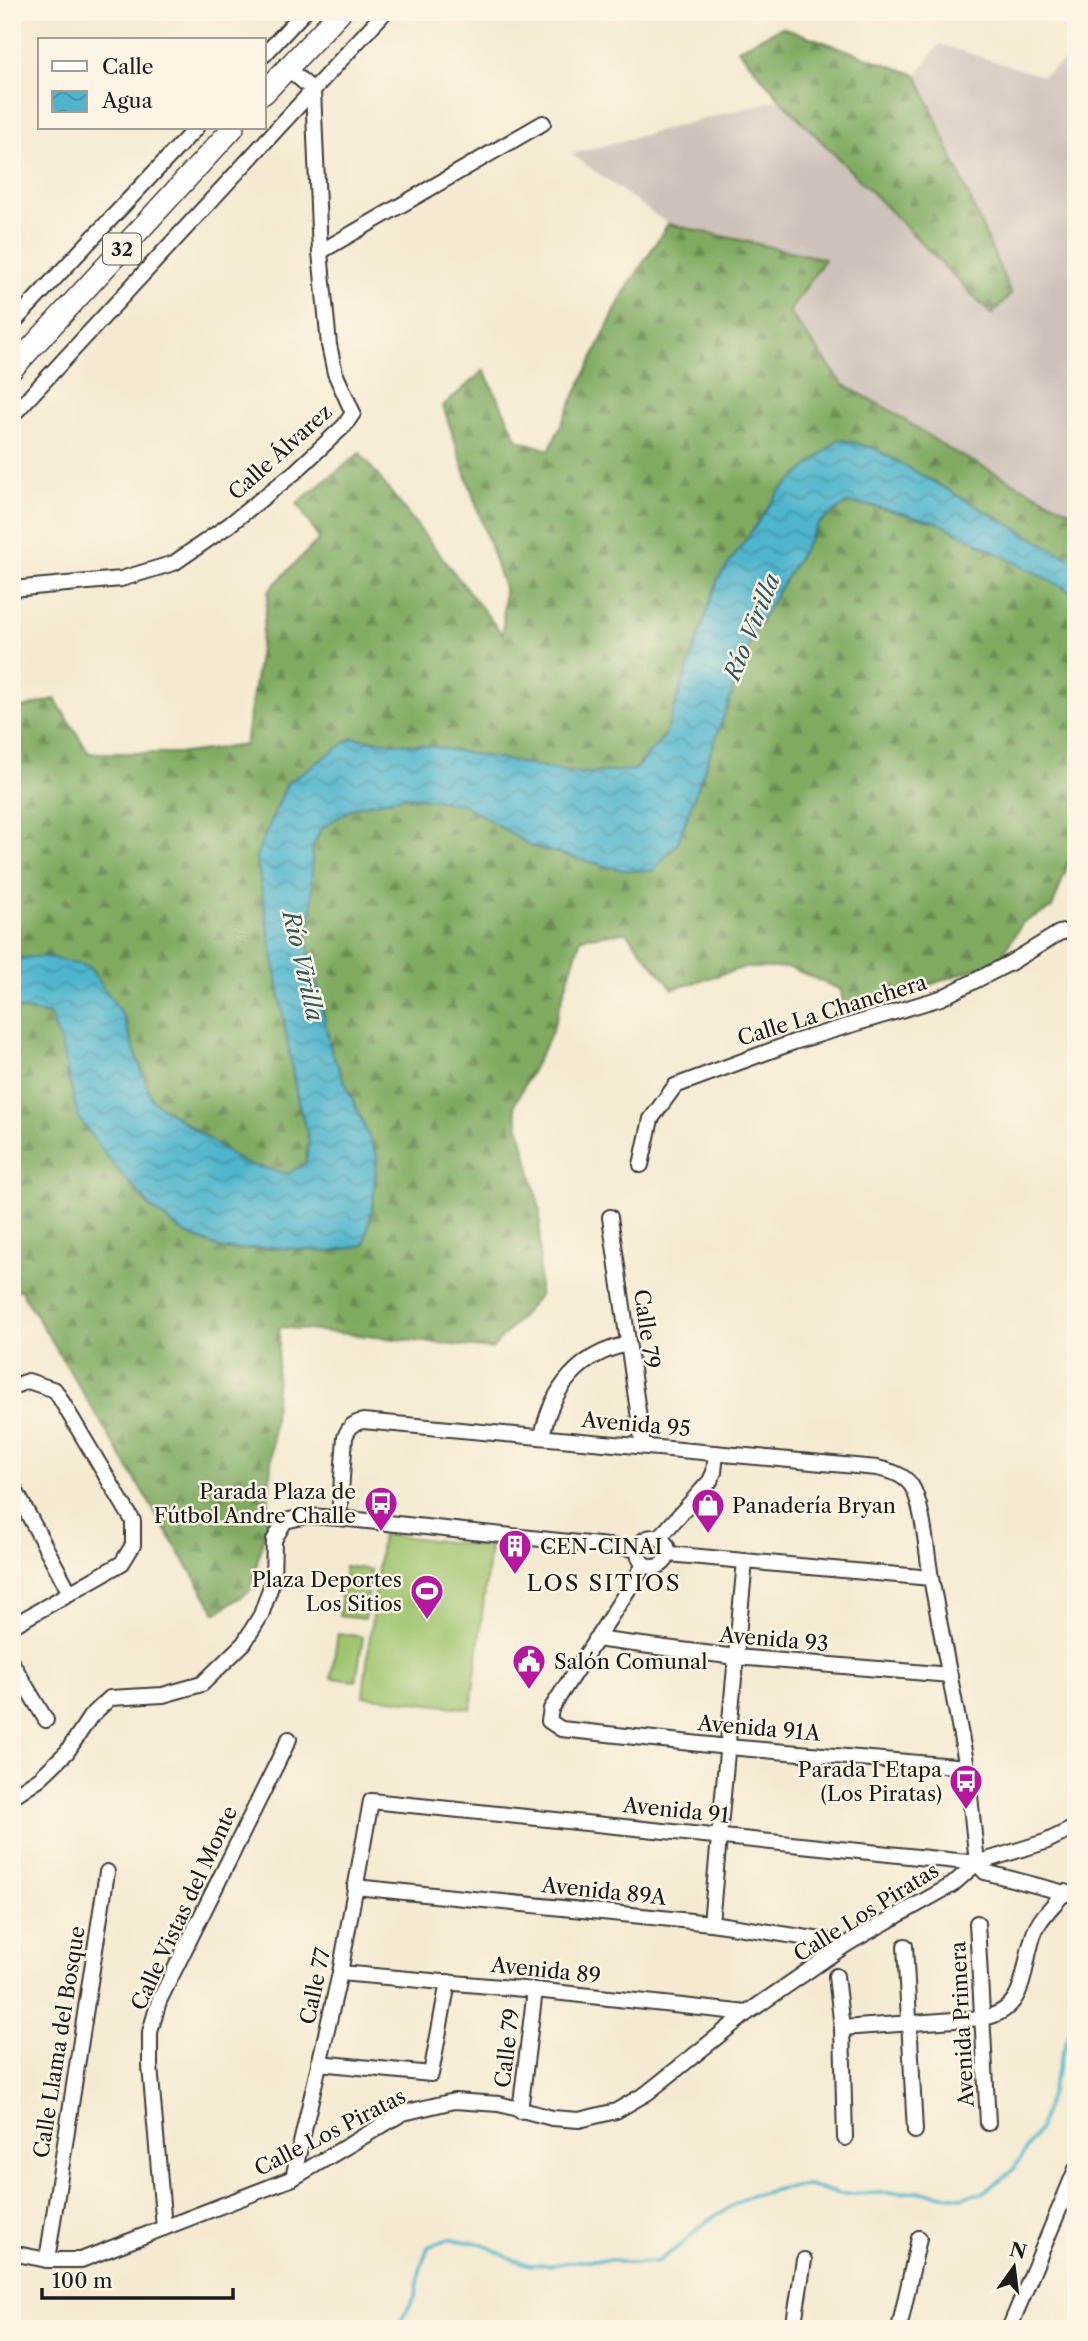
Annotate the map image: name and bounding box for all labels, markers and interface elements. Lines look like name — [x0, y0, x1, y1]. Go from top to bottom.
legend — [38, 38, 266, 130]
text: Calle — [102, 54, 154, 79]
text: Agua — [101, 88, 154, 113]
road number: 32 — [103, 233, 141, 264]
street label: Calle Álvarez — [223, 399, 337, 505]
water label: Río Virilla — [717, 569, 786, 686]
water label: Río Virilla — [276, 906, 329, 1024]
street label: Calle La Chanchera — [734, 969, 931, 1051]
street label: Calle 79 — [629, 1288, 665, 1370]
street label: Avenida 95 — [579, 1407, 692, 1441]
place label: Parada Plaza de Fútbol Andre Challe — [154, 1479, 356, 1528]
bus stop icon: Parada Plaza de Fútbol Andre Challe — [362, 1484, 400, 1533]
shop icon: Panadería Bryan — [689, 1486, 727, 1535]
place label: Panadería Bryan — [732, 1493, 896, 1518]
building icon: CEN-CINAI — [496, 1527, 534, 1576]
place label: CEN-CINAI — [540, 1534, 662, 1559]
place label: Plaza Deportes Los Sitios — [252, 1567, 402, 1616]
district label: LOS SITIOS — [526, 1569, 682, 1597]
sports icon: Plaza Deportes Los Sitios — [408, 1572, 446, 1621]
street label: Avenida 93 — [717, 1622, 830, 1656]
public building icon: Salón Comunal — [510, 1642, 548, 1691]
place label: Salón Comunal — [554, 1649, 707, 1674]
street label: Avenida 91A — [696, 1710, 822, 1746]
place label: Parada I Etapa (Los Piratas) — [798, 1757, 943, 1806]
bus stop icon: Parada I Etapa (Los Piratas) — [947, 1762, 985, 1811]
street label: Avenida 91 — [621, 1792, 731, 1828]
street label: Calle Vistas del Monte — [126, 1802, 242, 2014]
street label: Calle Los Piratas — [789, 1857, 943, 1967]
street label: Avenida 89A — [539, 1872, 668, 1910]
street label: Calle Llama del Bosque — [28, 1924, 90, 2160]
street label: Avenida Primera — [945, 1940, 979, 2108]
street label: Calle 77 — [295, 1945, 335, 2027]
street label: Avenida 89 — [489, 1952, 602, 1988]
street label: Calle 79 — [490, 2007, 524, 2089]
street label: Calle Los Piratas — [250, 2083, 410, 2181]
north arrow — [979, 2232, 1050, 2302]
text: N — [1007, 2238, 1029, 2264]
scale bar — [42, 2257, 233, 2301]
text: 100 m — [52, 2268, 113, 2293]

